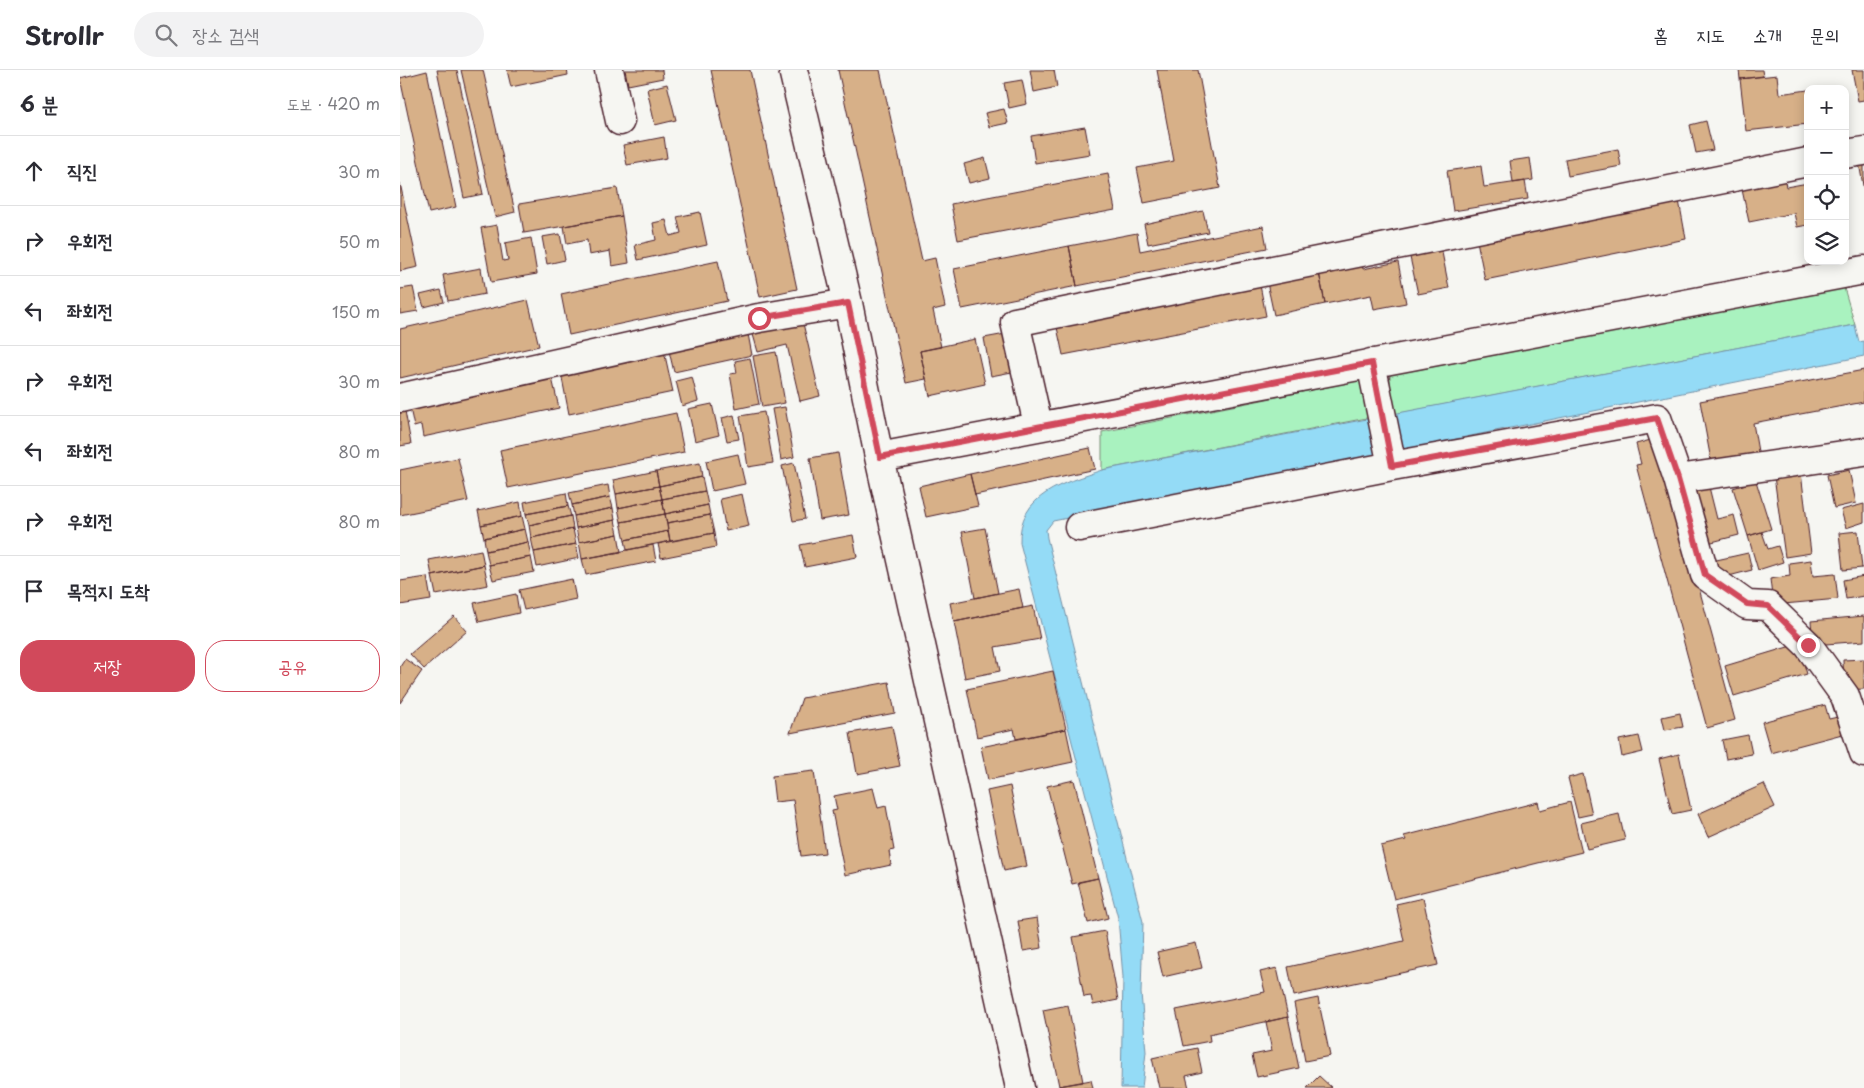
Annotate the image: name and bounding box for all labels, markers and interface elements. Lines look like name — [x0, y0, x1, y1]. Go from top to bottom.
search box — [134, 12, 484, 57]
text: Strollr — [25, 17, 104, 53]
text: 장소 검색 — [192, 20, 259, 48]
icon: search — [152, 21, 180, 49]
text: 홈 — [1654, 21, 1668, 48]
text: 지도 — [1696, 21, 1725, 48]
text: 소개 — [1753, 21, 1782, 48]
text: 문의 — [1810, 21, 1839, 48]
map controls — [1804, 85, 1849, 265]
button: + — [1804, 85, 1849, 130]
text: 6 분 — [20, 87, 58, 119]
text: 도보 · 420 m — [287, 91, 380, 115]
button: − — [1804, 130, 1849, 175]
text: 직진 — [67, 156, 98, 184]
icon: ahead — [20, 157, 48, 185]
text: 30 m — [338, 159, 380, 183]
button: locate — [1804, 175, 1849, 220]
button: layers — [1804, 220, 1849, 265]
text: 우회전 — [67, 226, 113, 254]
icon: right — [20, 227, 48, 255]
text: 50 m — [339, 229, 380, 253]
text: 좌회전 — [67, 296, 113, 324]
icon: left — [20, 297, 48, 325]
text: 150 m — [332, 299, 380, 323]
route start — [748, 307, 771, 330]
text: 우회전 — [67, 366, 113, 394]
icon: right — [20, 367, 48, 395]
text: 30 m — [338, 369, 380, 393]
text: 좌회전 — [67, 436, 113, 464]
icon: left — [20, 437, 48, 465]
text: 80 m — [338, 439, 380, 463]
text: 우회전 — [67, 506, 113, 534]
icon: right — [20, 507, 48, 535]
text: 80 m — [338, 509, 380, 533]
text: 목적지 도착 — [67, 576, 150, 604]
icon: arrive — [20, 577, 48, 605]
route end — [1797, 634, 1820, 657]
button: 저장 — [20, 640, 195, 692]
button: 공유 — [205, 640, 380, 692]

